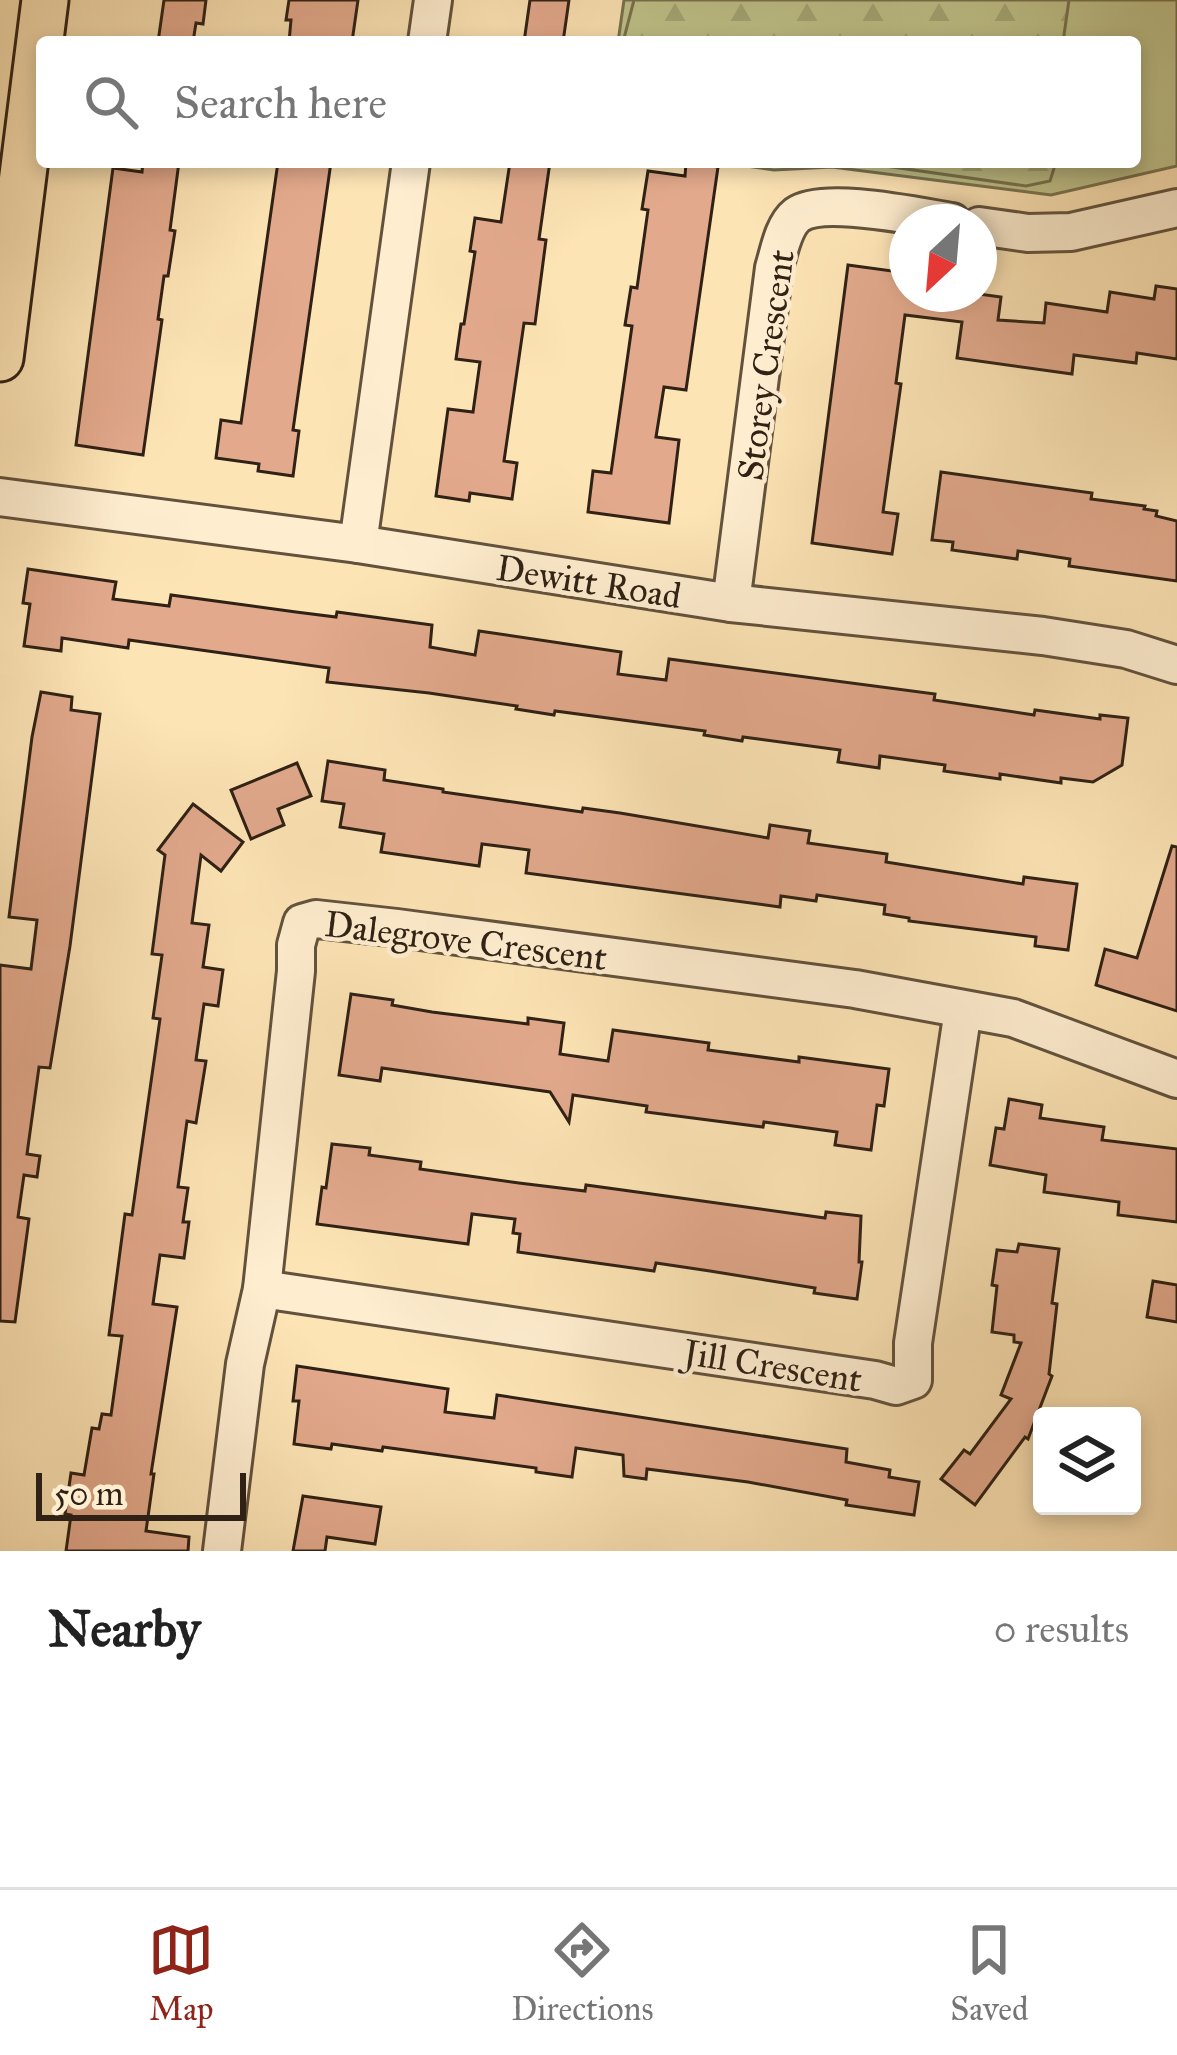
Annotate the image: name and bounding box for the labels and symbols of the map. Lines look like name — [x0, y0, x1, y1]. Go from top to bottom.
north arrow — [889, 204, 997, 312]
street label: Storey Crescent — [728, 247, 804, 483]
street label: Dewitt Road — [493, 546, 684, 618]
street label: Dalegrove Crescent — [322, 902, 610, 980]
street label: Jill Crescent — [677, 1330, 865, 1402]
scale bar — [36, 1467, 246, 1520]

